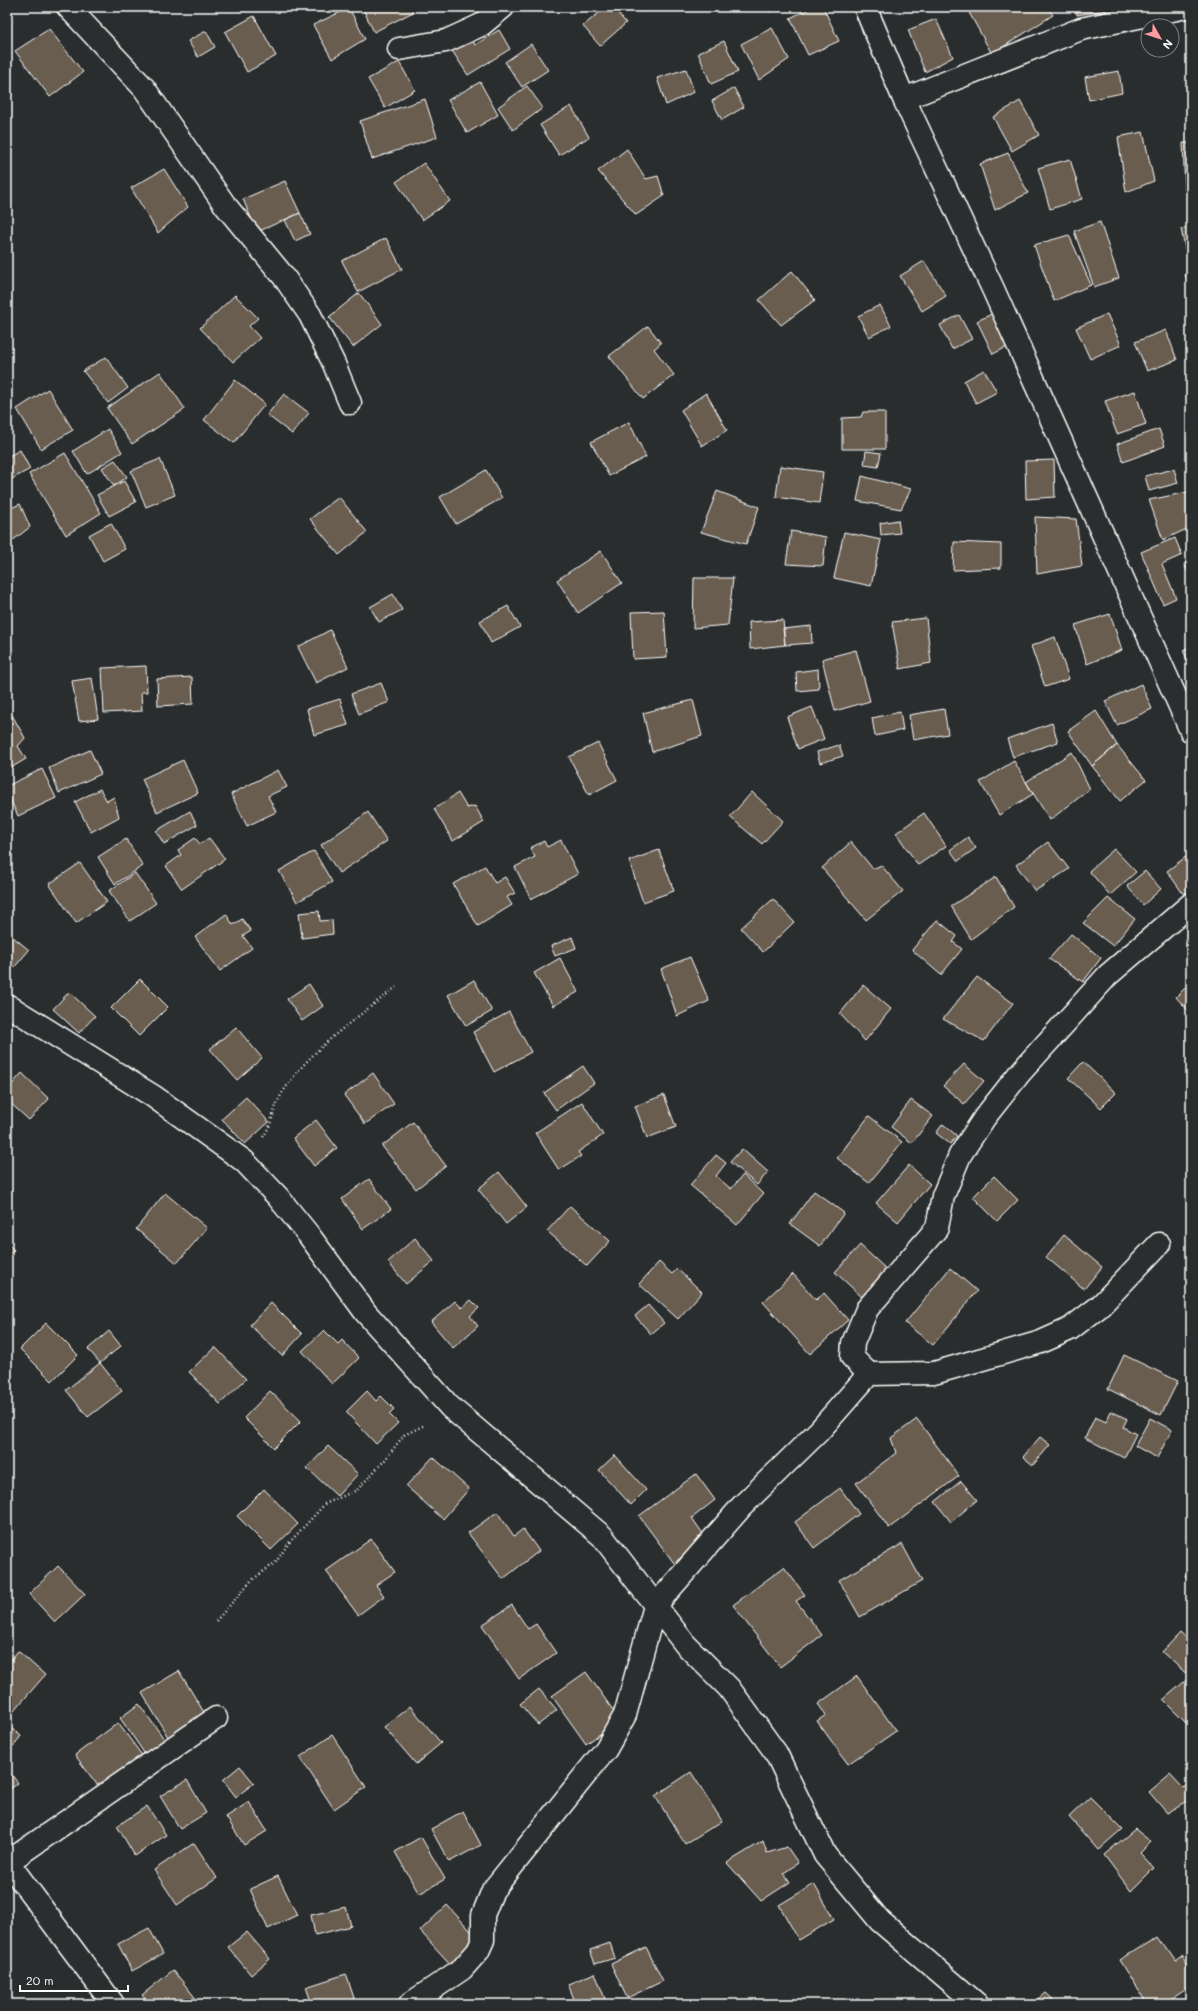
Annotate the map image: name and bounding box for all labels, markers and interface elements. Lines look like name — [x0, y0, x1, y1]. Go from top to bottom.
north arrow — [1140, 18, 1180, 58]
text: N — [1160, 37, 1177, 53]
scale bar — [20, 1967, 128, 1993]
text: 20 m — [26, 1972, 54, 1988]

